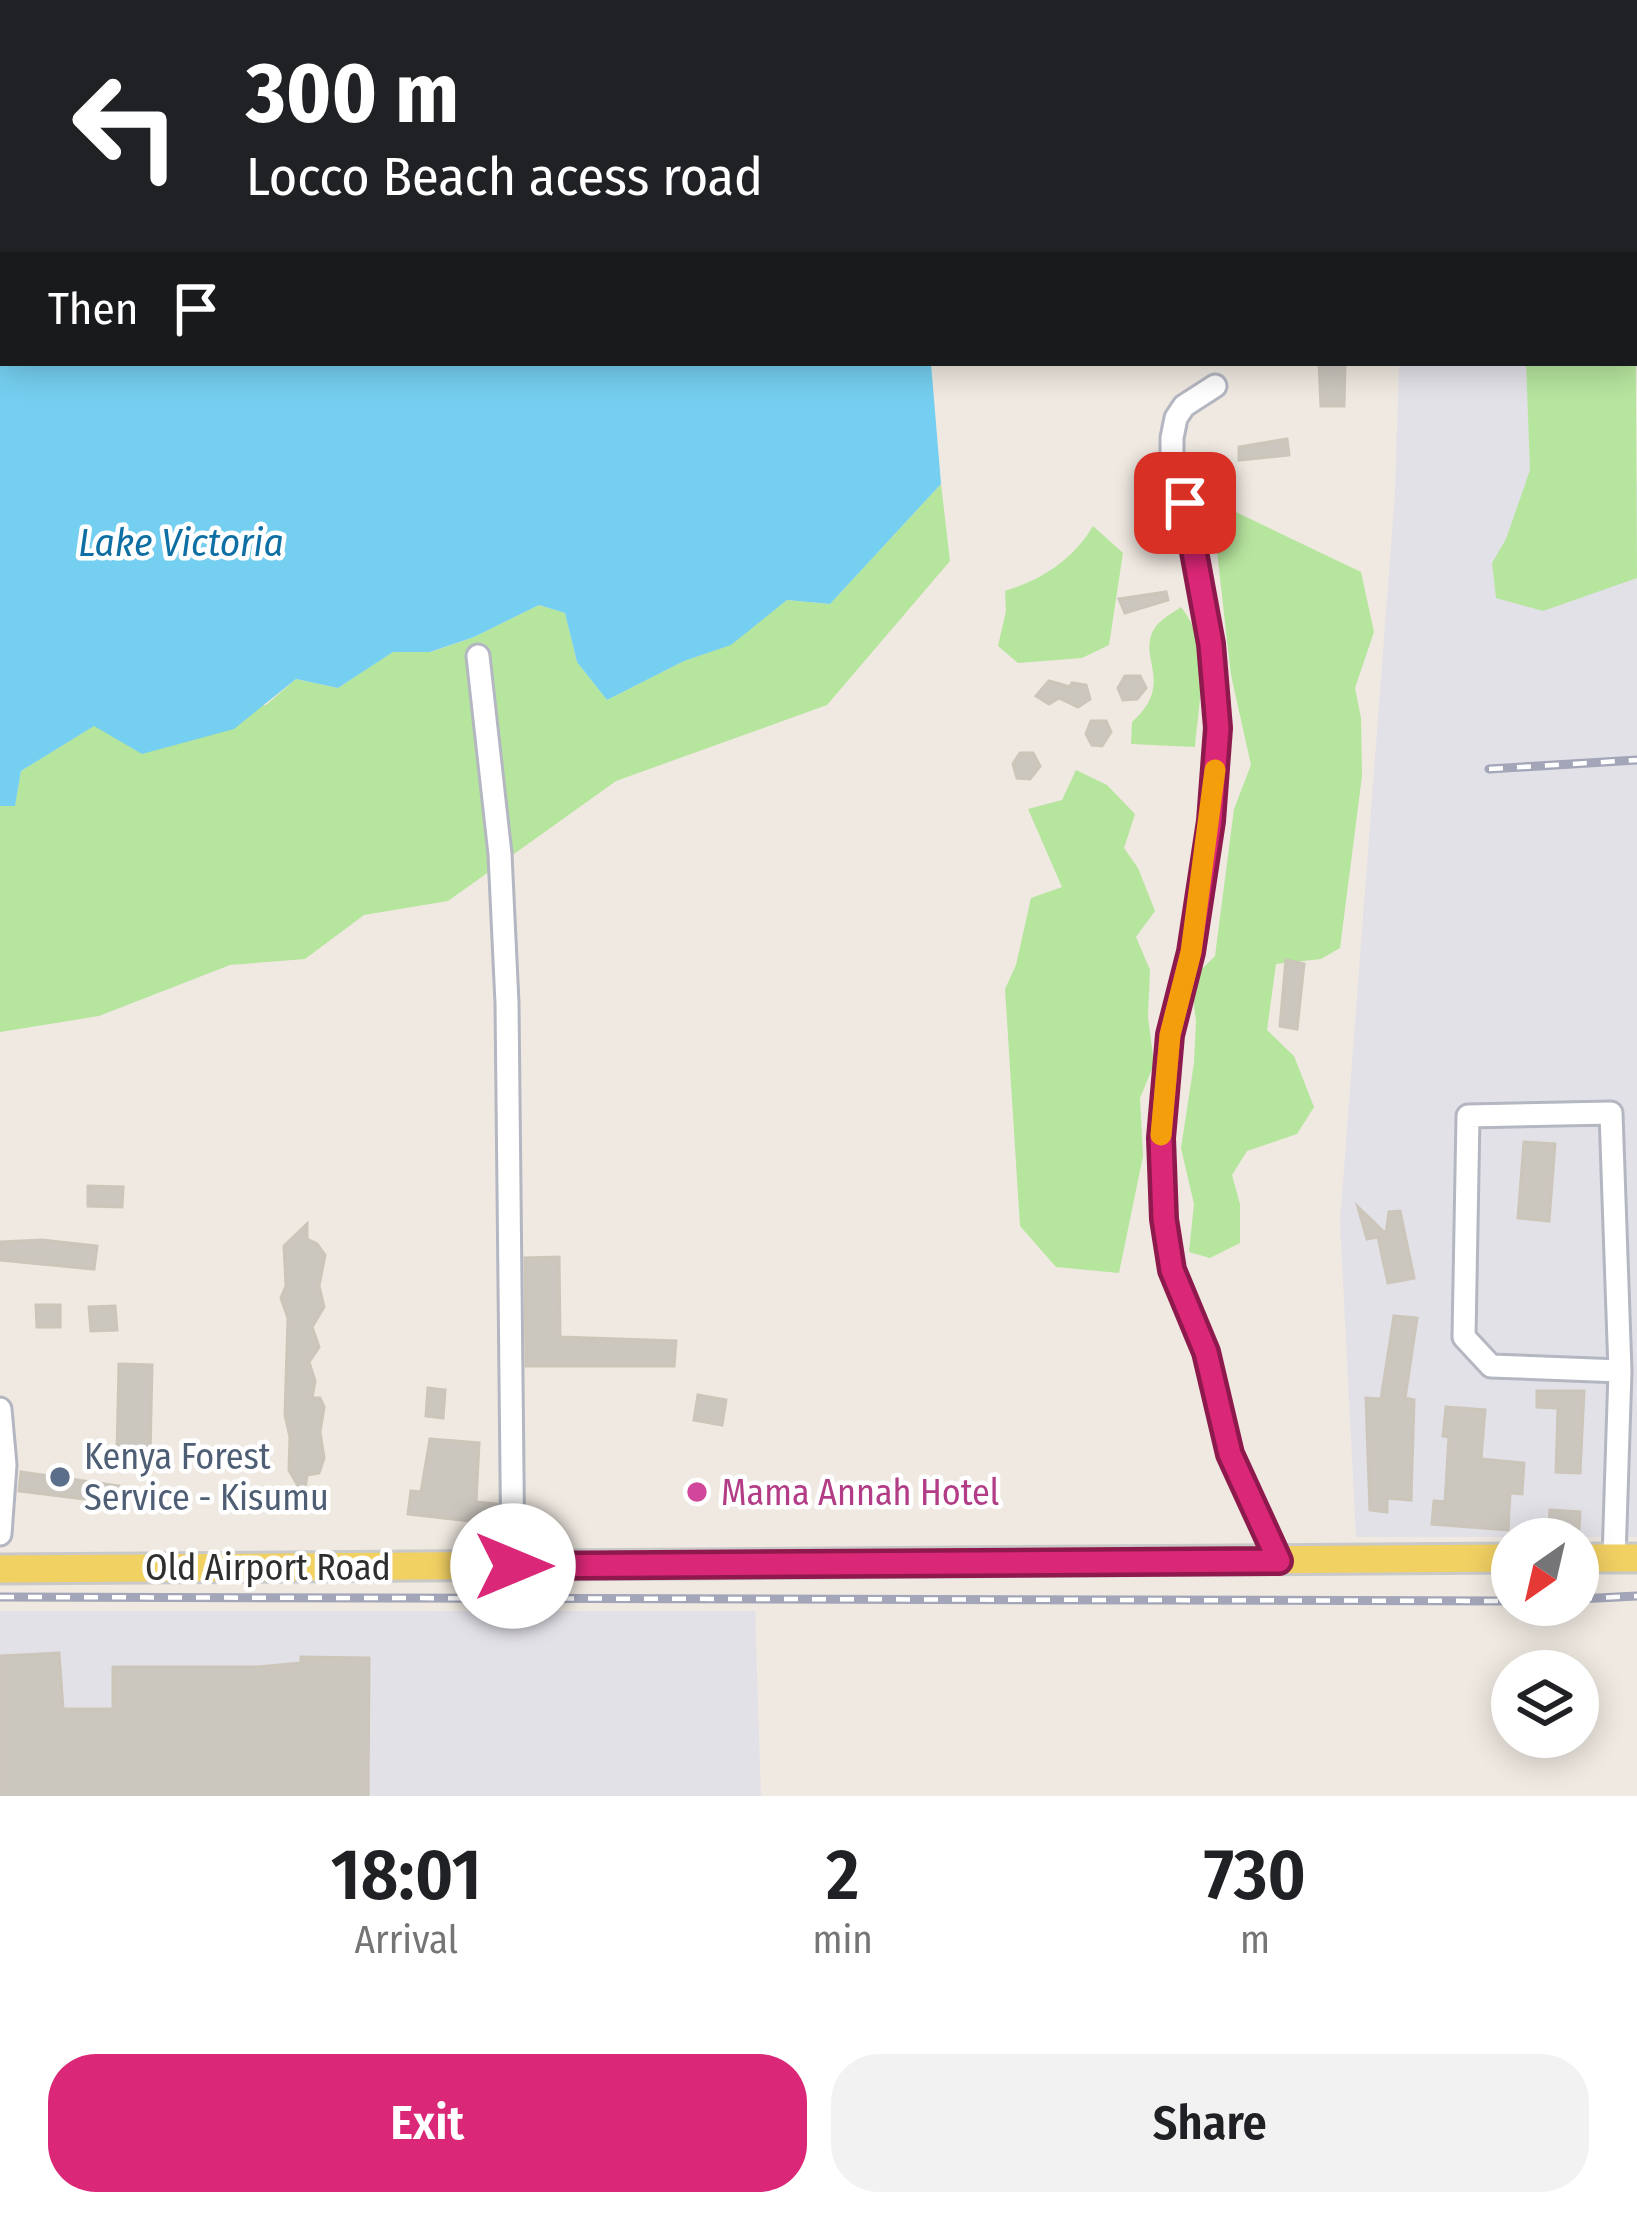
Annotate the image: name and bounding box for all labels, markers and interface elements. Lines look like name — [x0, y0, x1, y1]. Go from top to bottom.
text: 300 m — [246, 43, 459, 144]
icon: left — [48, 48, 204, 204]
text: Locco Beach acess road — [246, 145, 763, 209]
icon: arrive — [163, 276, 229, 342]
text: Then — [48, 282, 139, 336]
pin — [1134, 452, 1236, 554]
icon: arrive — [1152, 470, 1218, 536]
water label: Lake Victoria — [78, 520, 284, 566]
place label: Kenya Forest Service - Kisumu — [84, 1435, 329, 1520]
marker: Kenya Forest Service - Kisumu — [47, 1464, 73, 1490]
place label: Mama Annah Hotel — [721, 1471, 999, 1515]
marker: Mama Annah Hotel — [684, 1479, 710, 1505]
position arrow — [450, 1503, 576, 1629]
north arrow — [1491, 1518, 1599, 1626]
map controls — [1491, 1518, 1599, 1758]
street label: Old Airport Road — [145, 1546, 391, 1590]
button: layers — [1491, 1650, 1599, 1758]
text: 18:01 — [331, 1832, 482, 1918]
text: 2 — [826, 1832, 859, 1918]
text: 730 — [1204, 1832, 1306, 1918]
text: Arrival — [355, 1917, 458, 1963]
text: min — [813, 1917, 873, 1963]
text: m — [1240, 1917, 1270, 1963]
button: Exit — [48, 2054, 807, 2192]
button: Share — [831, 2054, 1589, 2192]

